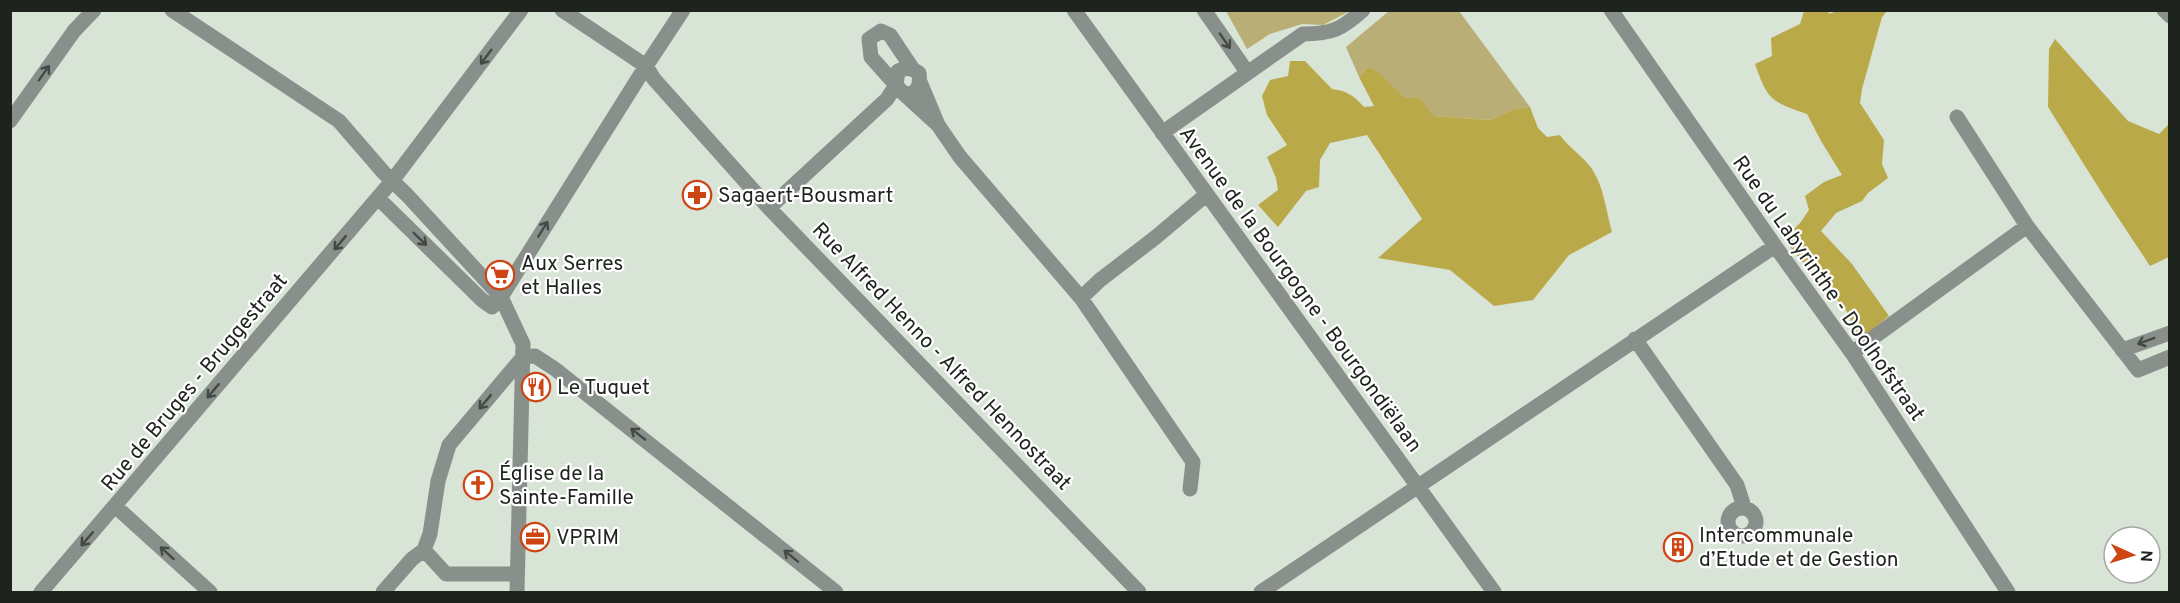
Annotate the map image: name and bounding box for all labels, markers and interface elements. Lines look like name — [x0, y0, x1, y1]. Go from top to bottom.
one-way arrow — [1219, 33, 1231, 49]
one-way arrow — [479, 49, 492, 65]
one-way arrow — [38, 65, 50, 81]
street label: Avenue de la Bourgogne - Bourgondiëlaan — [1172, 122, 1427, 458]
street label: Rue du Labyrinthe - Doolhofstraat — [1726, 151, 1930, 427]
pharmacy icon: Sagaert-Bousmart — [681, 179, 713, 211]
place label: Sagaert-Bousmart — [718, 183, 893, 210]
street label: Rue Alfred Henno - Alfred Hennostraat — [805, 217, 1076, 497]
one-way arrow — [537, 221, 550, 238]
one-way arrow — [412, 231, 427, 246]
one-way arrow — [333, 235, 347, 250]
place label: Aux Serres et Halles — [521, 251, 623, 302]
supermarket icon: Aux Serres et Halles — [484, 259, 516, 291]
street label: Rue de Bruges - Bruggestraat — [96, 268, 294, 497]
one-way arrow — [2137, 337, 2156, 348]
restaurant icon: Le Tuquet — [520, 371, 552, 403]
place label: Le Tuquet — [557, 375, 650, 402]
one-way arrow — [207, 383, 220, 399]
one-way arrow — [479, 394, 492, 410]
one-way arrow — [630, 428, 646, 441]
place label: Église de la Sainte-Famille — [499, 460, 634, 512]
church icon: Église de la Sainte-Famille — [462, 469, 494, 501]
office icon: VPRIM — [519, 521, 551, 553]
place label: Intercommunale d’Etude et de Gestion — [1699, 523, 1899, 574]
place label: VPRIM — [556, 525, 619, 552]
north arrow — [2102, 525, 2162, 585]
one-way arrow — [80, 531, 94, 546]
building icon: Intercommunale d’Etude et de Gestion — [1662, 531, 1694, 563]
one-way arrow — [159, 546, 174, 560]
one-way arrow — [783, 549, 799, 562]
text: N — [2135, 549, 2155, 562]

